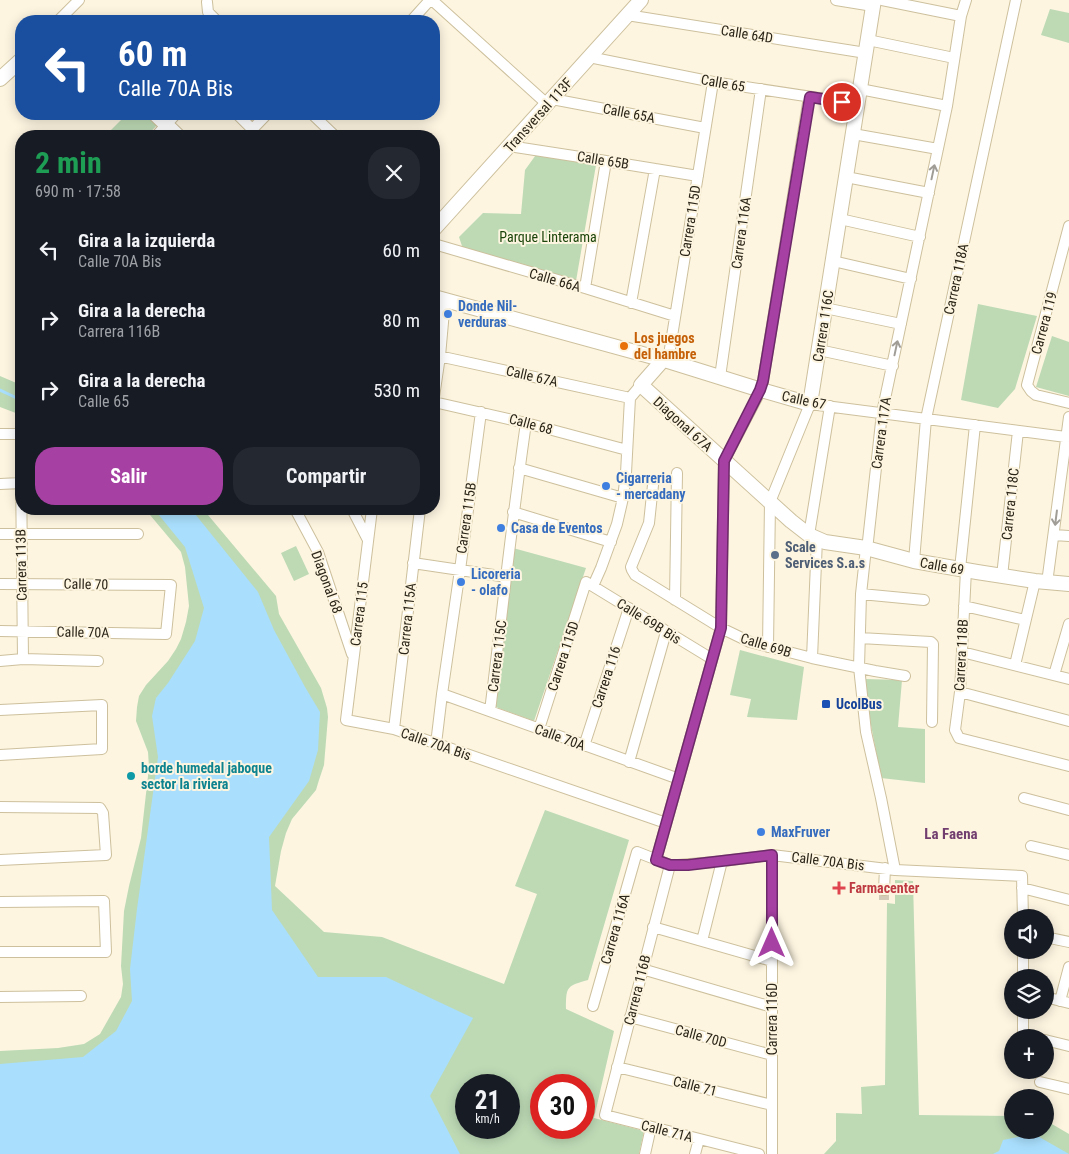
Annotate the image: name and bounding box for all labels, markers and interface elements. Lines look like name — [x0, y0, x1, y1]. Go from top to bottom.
street label: Calle 64D — [720, 22, 774, 46]
text: 60 m — [118, 34, 187, 75]
icon: left — [35, 35, 100, 100]
street label: Calle 65 — [700, 71, 746, 95]
street label: Transversal 113F — [500, 74, 576, 155]
text: Calle 70A Bis — [118, 76, 233, 101]
pin — [821, 81, 863, 123]
icon: arrive — [828, 88, 856, 116]
street label: Calle 65A — [602, 100, 656, 126]
text: 2 min — [35, 145, 102, 180]
button: close — [368, 147, 420, 199]
street label: Calle 65B — [576, 148, 630, 172]
one-way arrow — [929, 165, 938, 181]
text: 690 m · 17:58 — [35, 182, 121, 201]
street label: Carrera 115D — [676, 184, 704, 258]
street label: Carrera 116A — [728, 196, 754, 270]
text: Gira a la izquierda — [78, 229, 215, 252]
park label: Parque Linterama — [499, 229, 597, 245]
icon: left — [35, 236, 63, 264]
text: 60 m — [383, 239, 420, 262]
street label: Carrera 118A — [941, 242, 971, 316]
text: Calle 70A Bis — [78, 252, 162, 271]
street label: Calle 66A — [527, 265, 583, 295]
street label: Carrera 116C — [809, 289, 837, 363]
street label: Carrera 119 — [1028, 290, 1060, 356]
place label: Donde Nil- verduras — [458, 298, 517, 330]
text: Gira a la derecha — [78, 299, 205, 322]
icon: right — [35, 306, 63, 334]
marker: Donde Nil- verduras — [442, 308, 454, 320]
text: 80 m — [383, 309, 420, 332]
text: Carrera 116B — [78, 322, 160, 341]
place label: Los juegos del hambre — [634, 330, 697, 362]
marker: Los juegos del hambre — [618, 340, 630, 352]
one-way arrow — [892, 341, 901, 357]
street label: Calle 67A — [505, 362, 559, 390]
text: Gira a la derecha — [78, 369, 205, 392]
icon: right — [35, 376, 63, 404]
text: 530 m — [373, 379, 420, 402]
street label: Calle 67 — [780, 388, 828, 412]
text: Calle 65 — [78, 392, 129, 411]
street label: Diagonal 67A — [650, 393, 716, 455]
street label: Carrera 117A — [868, 396, 894, 470]
street label: Calle 68 — [507, 410, 555, 438]
button: Salir — [35, 447, 223, 505]
button: Compartir — [233, 447, 420, 505]
street label: Carrera 118C — [998, 467, 1022, 541]
place label: Cigarreria - mercadany — [616, 470, 686, 502]
marker: Cigarreria - mercadany — [600, 480, 612, 492]
street label: Carrera 115B — [453, 481, 479, 555]
one-way arrow — [1051, 509, 1061, 525]
place label: Casa de Eventos — [511, 520, 603, 536]
marker: Casa de Eventos — [495, 522, 507, 534]
street label: Carrera 113B — [12, 529, 30, 601]
place label: Scale Services S.a.s — [785, 539, 865, 571]
street label: Diagonal 68 — [308, 548, 346, 616]
marker: Scale Services S.a.s — [769, 549, 781, 561]
street label: Calle 69 — [919, 554, 965, 578]
place label: Licoreria - olafo — [471, 566, 521, 598]
street label: Calle 70 — [64, 576, 109, 592]
marker: Licoreria - olafo — [455, 576, 467, 588]
street label: Carrera 115 — [347, 581, 371, 647]
street label: Carrera 115A — [395, 582, 419, 656]
street label: Calle 69B Bis — [614, 595, 684, 647]
street label: Carrera 115C — [485, 619, 509, 693]
street label: Carrera 115D — [544, 619, 582, 693]
street label: Carrera 118B — [951, 619, 971, 691]
street label: Calle 70A — [56, 624, 110, 640]
street label: Calle 69B — [739, 630, 793, 660]
street label: Carrera 116 — [588, 644, 624, 710]
place label: UcolBus — [836, 696, 882, 712]
marker: UcolBus — [820, 698, 832, 710]
street label: Calle 70A — [532, 720, 588, 754]
street label: Calle 70A Bis — [399, 725, 473, 763]
place label: borde humedal jaboque sector la riviera — [141, 760, 272, 792]
marker: borde humedal jaboque sector la riviera — [125, 770, 137, 782]
place label: MaxFruver — [771, 824, 830, 840]
district label: La Faena — [924, 825, 978, 843]
marker: MaxFruver — [755, 826, 767, 838]
street label: Calle 70A Bis — [791, 849, 865, 873]
place label: Farmacenter — [849, 880, 920, 896]
marker: Farmacenter — [833, 882, 845, 894]
street label: Carrera 116A — [597, 892, 633, 966]
map controls — [1004, 909, 1054, 1139]
button: sound — [1004, 909, 1054, 959]
position arrow — [745, 916, 797, 968]
street label: Carrera 116B — [621, 953, 653, 1027]
button: layers — [1004, 969, 1054, 1019]
street label: Carrera 116D — [764, 983, 780, 1055]
street label: Calle 70D — [673, 1021, 729, 1051]
button: + — [1004, 1029, 1054, 1079]
street label: Calle 71 — [671, 1073, 719, 1099]
speed limit sign: 30 — [530, 1074, 595, 1139]
text: 21 — [475, 1086, 500, 1115]
button: − — [1004, 1089, 1054, 1139]
text: km/h — [475, 1112, 500, 1126]
street label: Calle 71A — [639, 1117, 695, 1145]

